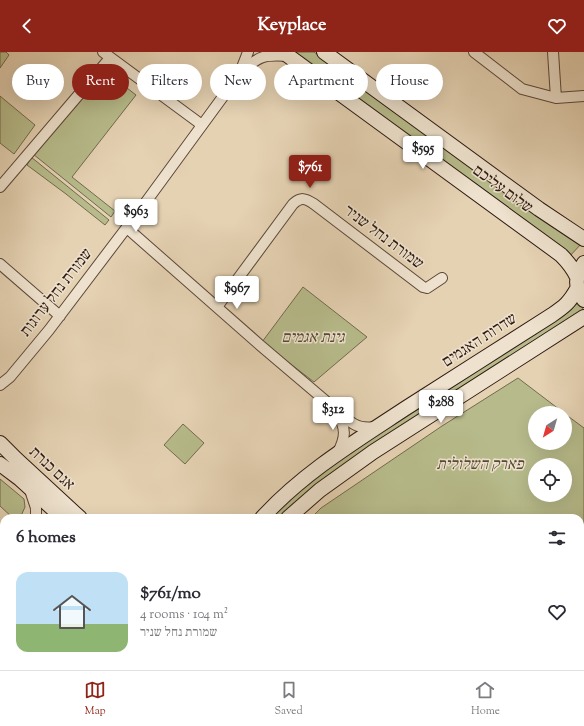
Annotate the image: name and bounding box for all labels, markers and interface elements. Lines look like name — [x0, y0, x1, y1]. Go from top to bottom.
text: Keyplace — [258, 13, 326, 39]
icon: back — [16, 15, 38, 37]
icon: heart — [546, 15, 568, 37]
chip: Buy — [12, 64, 64, 100]
chip: Rent — [72, 64, 129, 100]
chip: Filters — [137, 64, 202, 100]
chip: New — [210, 64, 266, 100]
chip: Apartment — [274, 64, 368, 100]
chip: House — [376, 64, 443, 100]
pin: $595 — [399, 136, 447, 170]
text: $595 — [412, 140, 434, 158]
pin: $761 — [286, 155, 334, 189]
text: $761 — [298, 159, 322, 177]
street label: שלום עליכם — [467, 160, 537, 220]
pin: $963 — [112, 199, 160, 233]
street label: שמורת נחל שניר — [338, 200, 428, 276]
text: $963 — [124, 203, 148, 221]
street label: שמורת נחל ערוגות — [15, 244, 99, 342]
pin: $967 — [213, 276, 261, 310]
text: $967 — [224, 280, 250, 298]
street label: שדרות האגמים — [438, 308, 522, 374]
park label: גינת אגמים — [282, 327, 346, 350]
pin: $288 — [417, 390, 465, 424]
text: $288 — [428, 394, 454, 412]
pin: $312 — [309, 397, 357, 431]
text: $312 — [322, 401, 344, 419]
north arrow — [528, 406, 572, 450]
map controls — [528, 406, 572, 502]
street label: אגם כנרת — [23, 442, 79, 496]
park label: פארק השלולית — [436, 454, 524, 477]
button: locate — [528, 458, 572, 502]
text: 6 homes — [16, 526, 76, 550]
icon: filters — [546, 527, 568, 549]
text: $761/mo — [140, 582, 201, 606]
icon: home — [48, 588, 96, 636]
icon: heart — [546, 601, 568, 623]
text: 4 rooms · 104 m² — [140, 606, 228, 624]
text: שמורת נחל שניר — [140, 624, 217, 642]
tab: Map — [84, 679, 106, 719]
tab: Saved — [274, 679, 303, 719]
tab: Home — [471, 679, 500, 719]

